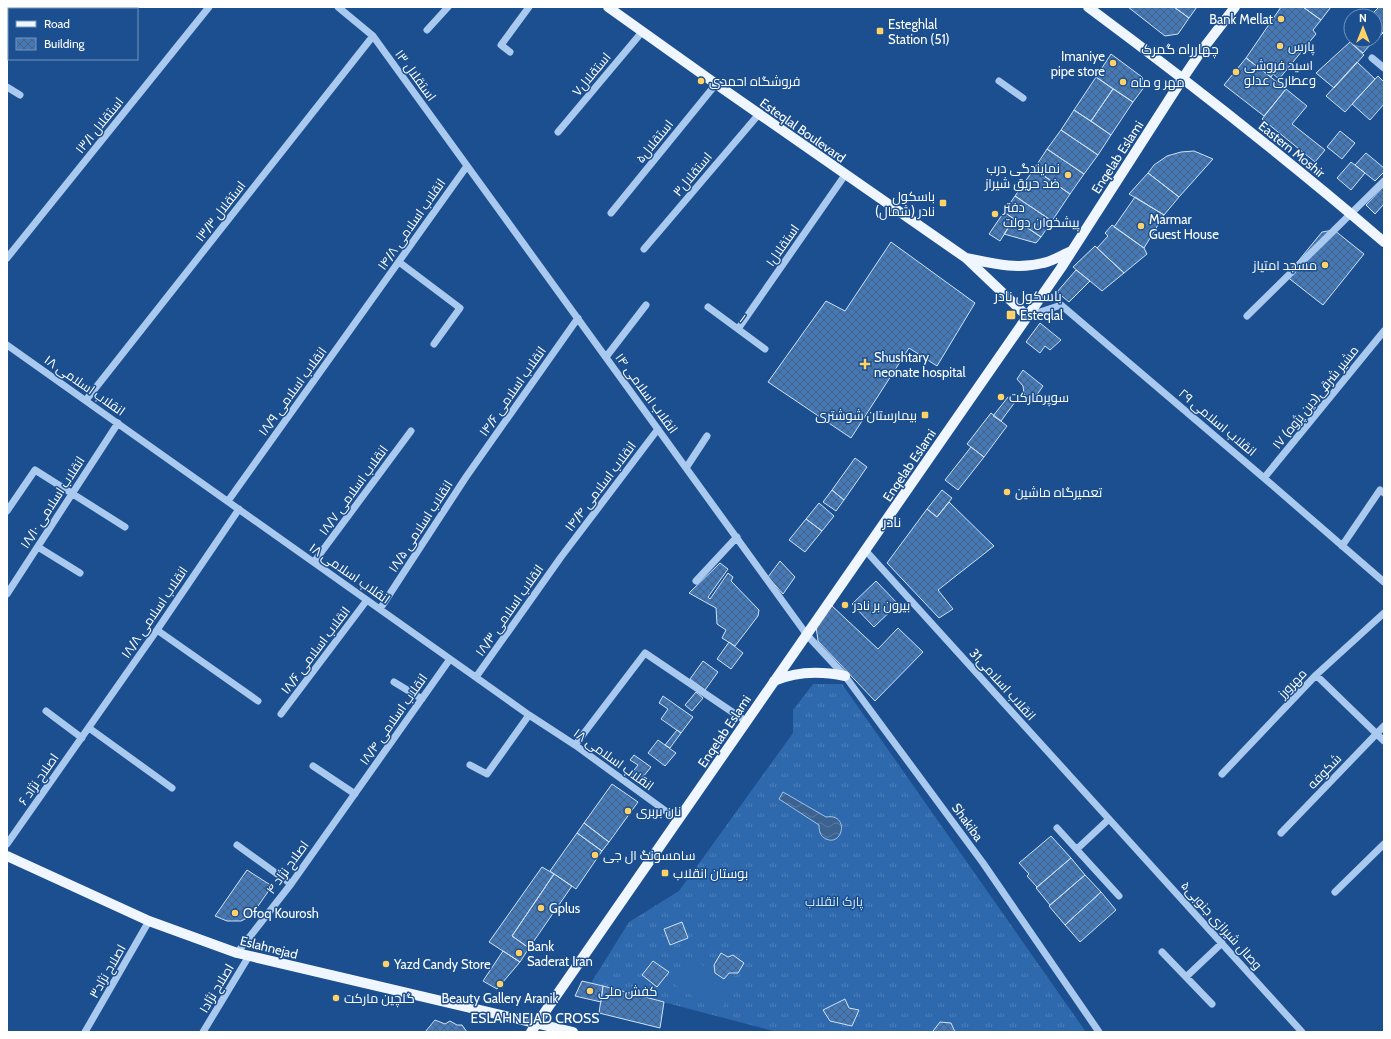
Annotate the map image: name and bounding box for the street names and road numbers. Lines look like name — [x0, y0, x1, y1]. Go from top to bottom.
street label: ۱۳ استقلال — [391, 46, 440, 104]
street label: استقلال۷ — [568, 49, 615, 100]
street label: ۱۳/۱ استقلال — [71, 94, 127, 157]
street label: Esteqlal Boulevard — [757, 94, 849, 166]
street label: استقلال۵ — [632, 116, 677, 166]
street label: Eastern Moshir — [1256, 117, 1329, 181]
street label: Enqelab Eslami — [1088, 118, 1146, 196]
street label: استقلال۳ — [669, 149, 716, 200]
street label: ۱۴/۸ انقلاب اسلامی — [374, 175, 448, 273]
street label: ۱۳/۳ استقلال — [191, 178, 249, 245]
street label: استقلال۱ — [762, 221, 803, 270]
street label: ۱ — [737, 310, 749, 326]
street label: ۱۷ مشیر شرقی(دین پژوه) — [1268, 342, 1363, 453]
street label: ۱۸/۹ انقلاب اسلامی — [254, 343, 330, 439]
street label: ۱۴/۶ انقلاب اسلامی — [475, 343, 549, 439]
street label: ۱۴ انقلاب اسلامی — [612, 350, 682, 436]
street label: ۱۸ انقلاب اسلامی — [41, 351, 129, 419]
street label: انقلاب اسلامی ۲۹ — [1176, 385, 1260, 459]
street label: Enqelab Eslami — [879, 426, 939, 504]
street label: ۱۴/۴ انقلاب اسلامی — [561, 438, 639, 534]
street label: ۱۸/۷ انقلاب اسلامی — [315, 442, 391, 538]
street label: ۱۸/۱۰ انقلاب اسلامی — [16, 453, 88, 551]
street label: ۱۸/۵ انقلاب اسلامی — [384, 477, 456, 575]
street label: ۱۸ انقلاب اسلامی — [306, 539, 394, 607]
street label: ۱۸/۳ انقلاب اسلامی — [471, 561, 547, 659]
street label: ۱۸/۸ انقلاب اسلامی — [117, 563, 191, 661]
street label: ۱۸/۶ انقلاب اسلامی — [277, 603, 353, 697]
street label: 31انقلاب اسلامی — [967, 645, 1039, 723]
street label: مهرورز — [1273, 665, 1310, 702]
street label: ۱۸/۴ انقلاب اسلامی — [356, 670, 430, 768]
street label: Enqelab Eslami — [694, 692, 754, 770]
street label: ۱۸ انقلاب اسلامی — [571, 725, 657, 793]
street label: ۶ اصلاح نژاد — [14, 750, 62, 809]
street label: شکوفه — [1304, 750, 1344, 792]
street label: Shakiba — [949, 800, 988, 845]
street label: ۴ اصلاح نژاد — [262, 837, 313, 897]
street label: ۵وصال شیرازی جنوبی — [1177, 877, 1266, 973]
street label: Eslahnejad — [238, 932, 300, 963]
street label: اصلاح نژاد۳ — [85, 941, 130, 1001]
street label: اصلاح نژاد۱ — [195, 961, 238, 1016]

